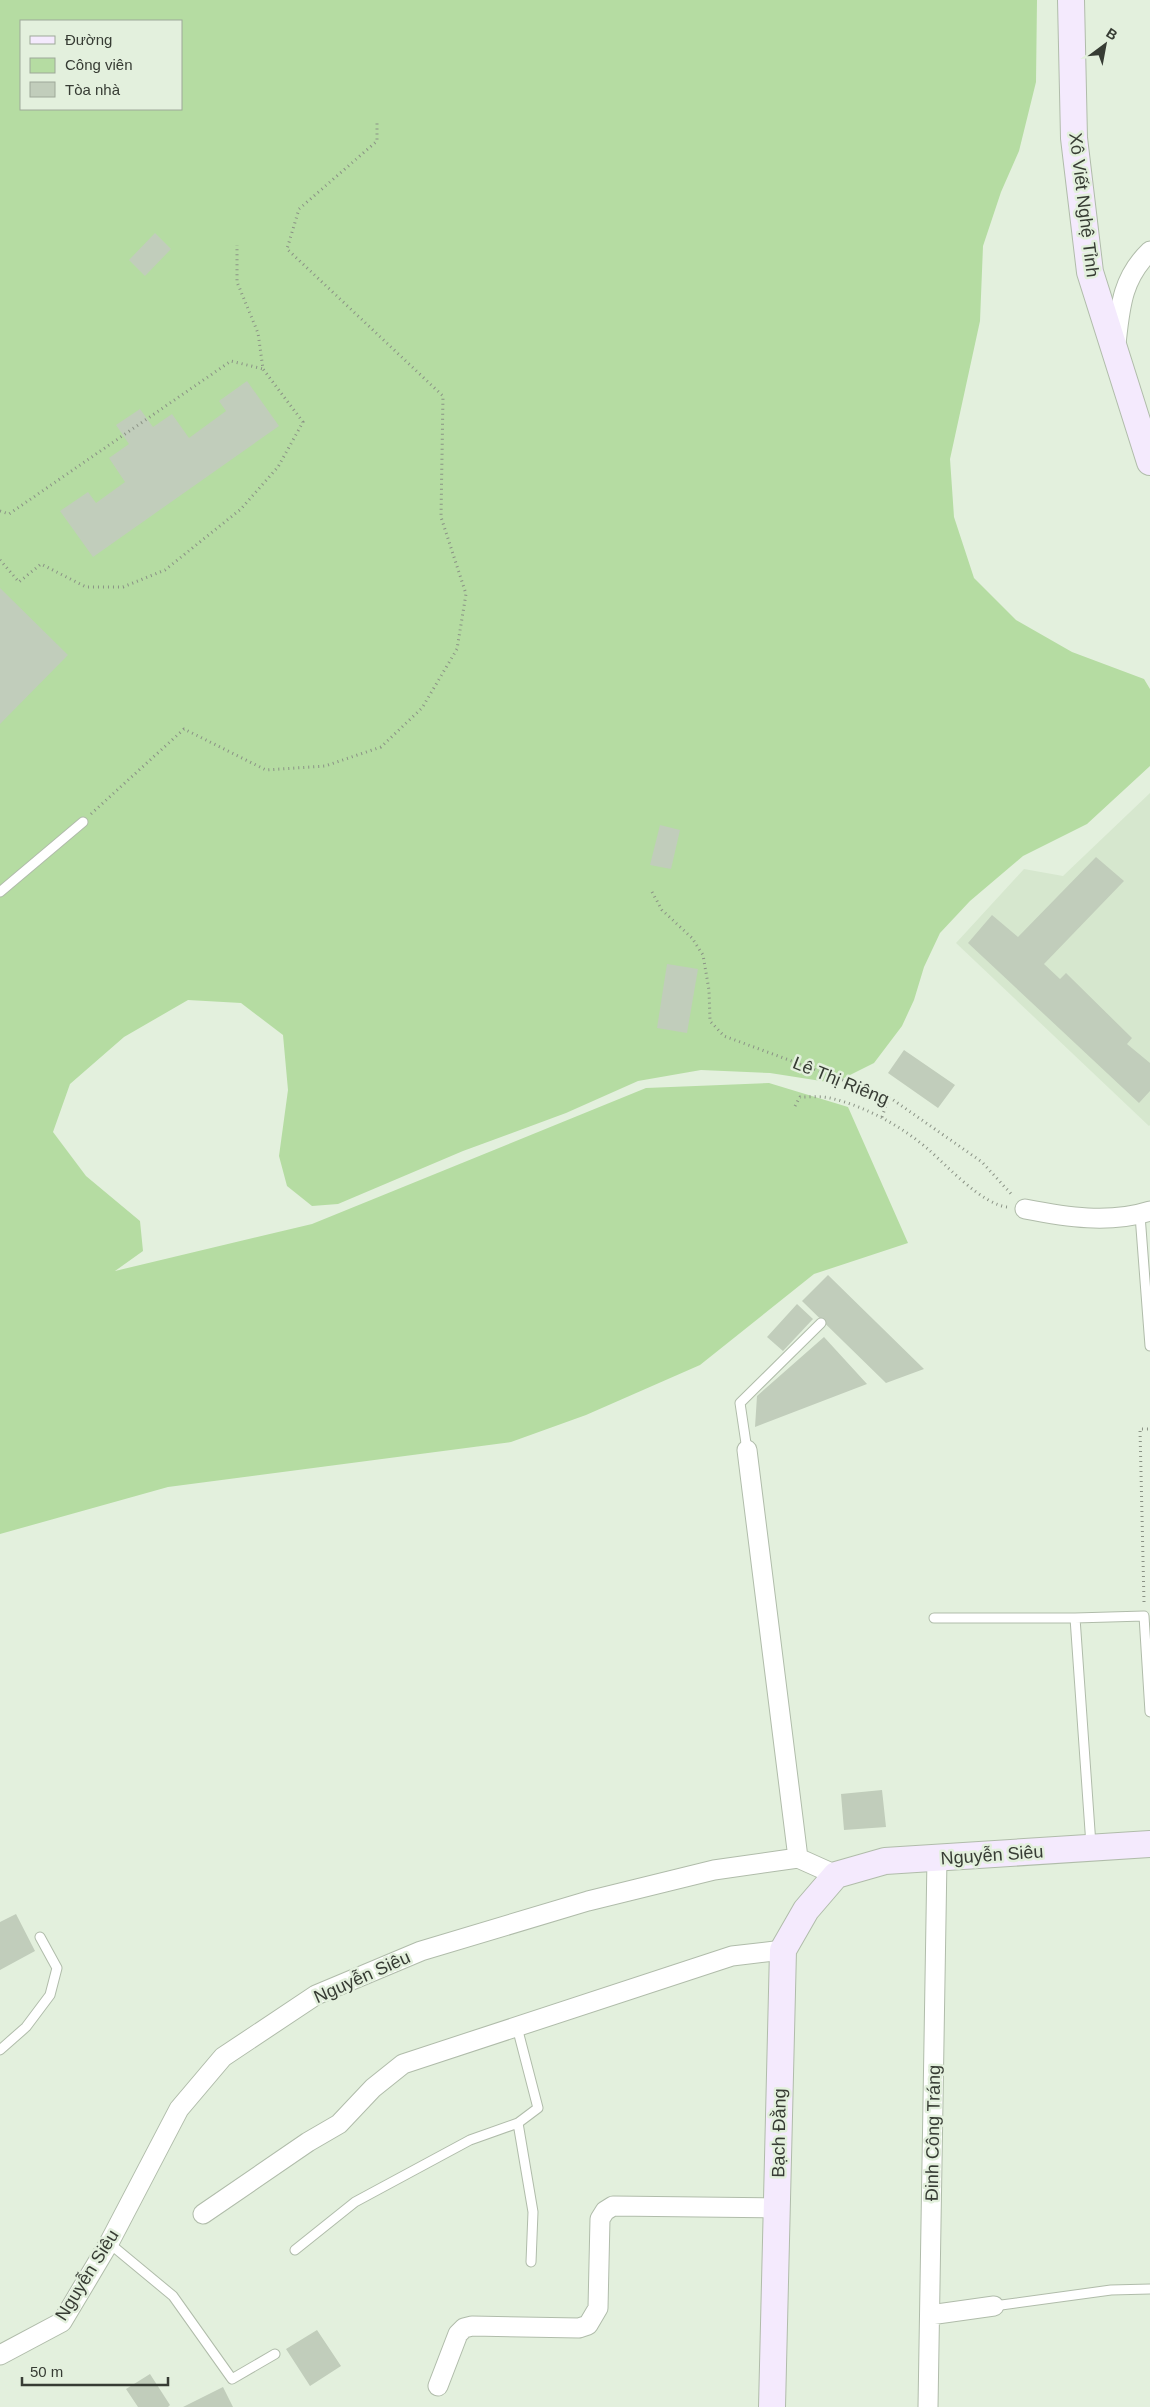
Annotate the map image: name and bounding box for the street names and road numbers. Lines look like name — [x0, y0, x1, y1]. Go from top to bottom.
street label: Xô Viết Nghệ Tỉnh — [1065, 132, 1103, 278]
street label: Lê Thị Riêng — [790, 1053, 892, 1109]
street label: Nguyễn Siêu — [940, 1840, 1044, 1869]
street label: Nguyễn Siêu — [310, 1946, 413, 2007]
street label: Đinh Công Tráng — [922, 2065, 944, 2201]
street label: Bạch Đằng — [767, 2088, 790, 2178]
street label: Nguyễn Siêu — [50, 2225, 123, 2324]

